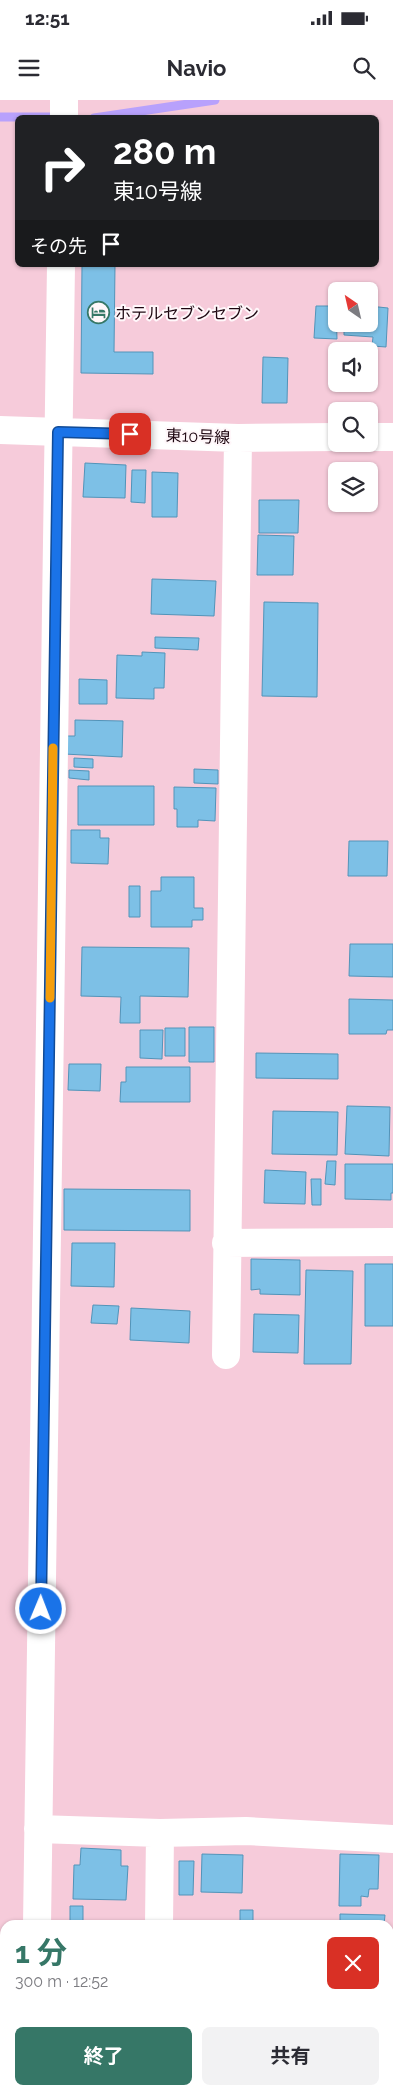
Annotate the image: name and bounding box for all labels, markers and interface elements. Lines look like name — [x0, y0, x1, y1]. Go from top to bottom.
text: 12:51 — [25, 7, 70, 29]
icon: menu — [15, 54, 43, 82]
icon: search — [350, 54, 378, 82]
text: Navio — [167, 55, 226, 81]
text: 280 m — [113, 131, 216, 172]
icon: right — [30, 135, 95, 200]
text: 東10号線 — [113, 178, 202, 204]
icon: arrive — [97, 230, 125, 258]
text: その先 — [30, 235, 87, 257]
north arrow — [328, 282, 378, 332]
map controls — [328, 282, 378, 512]
hotel icon: ホテルセブンセブン — [87, 301, 111, 325]
place label: ホテルセブンセブン — [115, 304, 259, 323]
button: sound — [328, 342, 378, 392]
button: search — [328, 402, 378, 452]
pin — [109, 413, 151, 455]
icon: arrive — [116, 420, 144, 448]
street label: 東10号線 — [165, 426, 231, 447]
button: layers — [328, 462, 378, 512]
position arrow — [14, 1582, 66, 1634]
text: 1 分 — [15, 1935, 67, 1970]
button: close — [327, 1937, 379, 1989]
text: 300 m · 12:52 — [15, 1972, 108, 1991]
button: 終了 — [15, 2027, 192, 2085]
button: 共有 — [202, 2027, 379, 2085]

